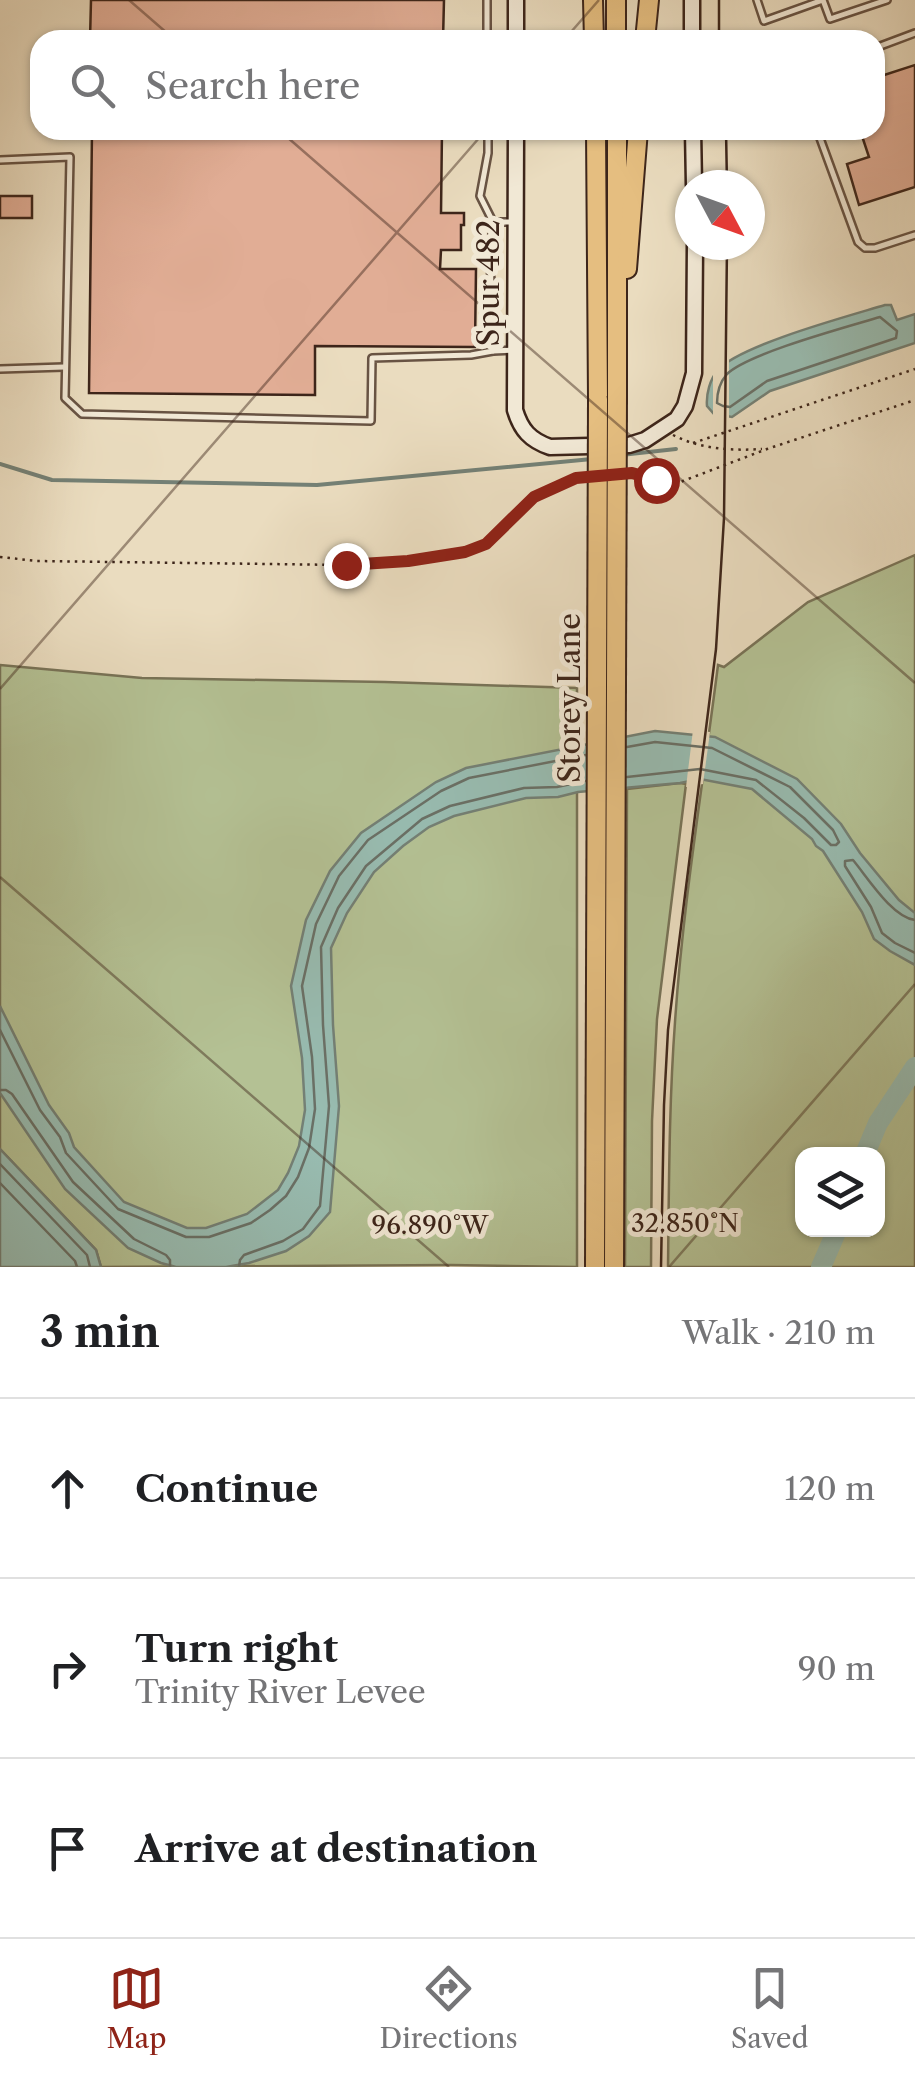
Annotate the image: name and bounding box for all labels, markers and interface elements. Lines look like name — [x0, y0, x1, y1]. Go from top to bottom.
search box — [30, 30, 885, 140]
icon: search — [65, 58, 120, 113]
text: Search here — [145, 62, 360, 109]
north arrow — [675, 170, 765, 260]
street label: Spur 482 — [470, 219, 507, 347]
route start — [634, 458, 680, 504]
route end — [324, 543, 370, 589]
street label: Storey Lane — [551, 613, 588, 783]
map controls — [795, 1147, 885, 1237]
button: layers — [795, 1147, 885, 1237]
text: 32.850°N — [631, 1208, 739, 1239]
text: 96.890°W — [372, 1210, 489, 1241]
text: 3 min — [40, 1306, 160, 1358]
text: Walk · 210 m — [682, 1313, 875, 1352]
icon: ahead — [40, 1461, 95, 1516]
text: Continue — [135, 1465, 318, 1512]
text: 120 m — [785, 1469, 875, 1508]
text: Turn right — [135, 1625, 338, 1672]
icon: right — [40, 1641, 95, 1696]
text: 90 m — [798, 1649, 875, 1688]
text: Trinity River Levee — [135, 1672, 426, 1711]
icon: arrive — [40, 1821, 95, 1876]
text: Arrive at destination — [135, 1825, 538, 1872]
tab: Map — [106, 1961, 167, 2055]
tab: Directions — [379, 1961, 518, 2055]
tab: Saved — [731, 1961, 809, 2055]

